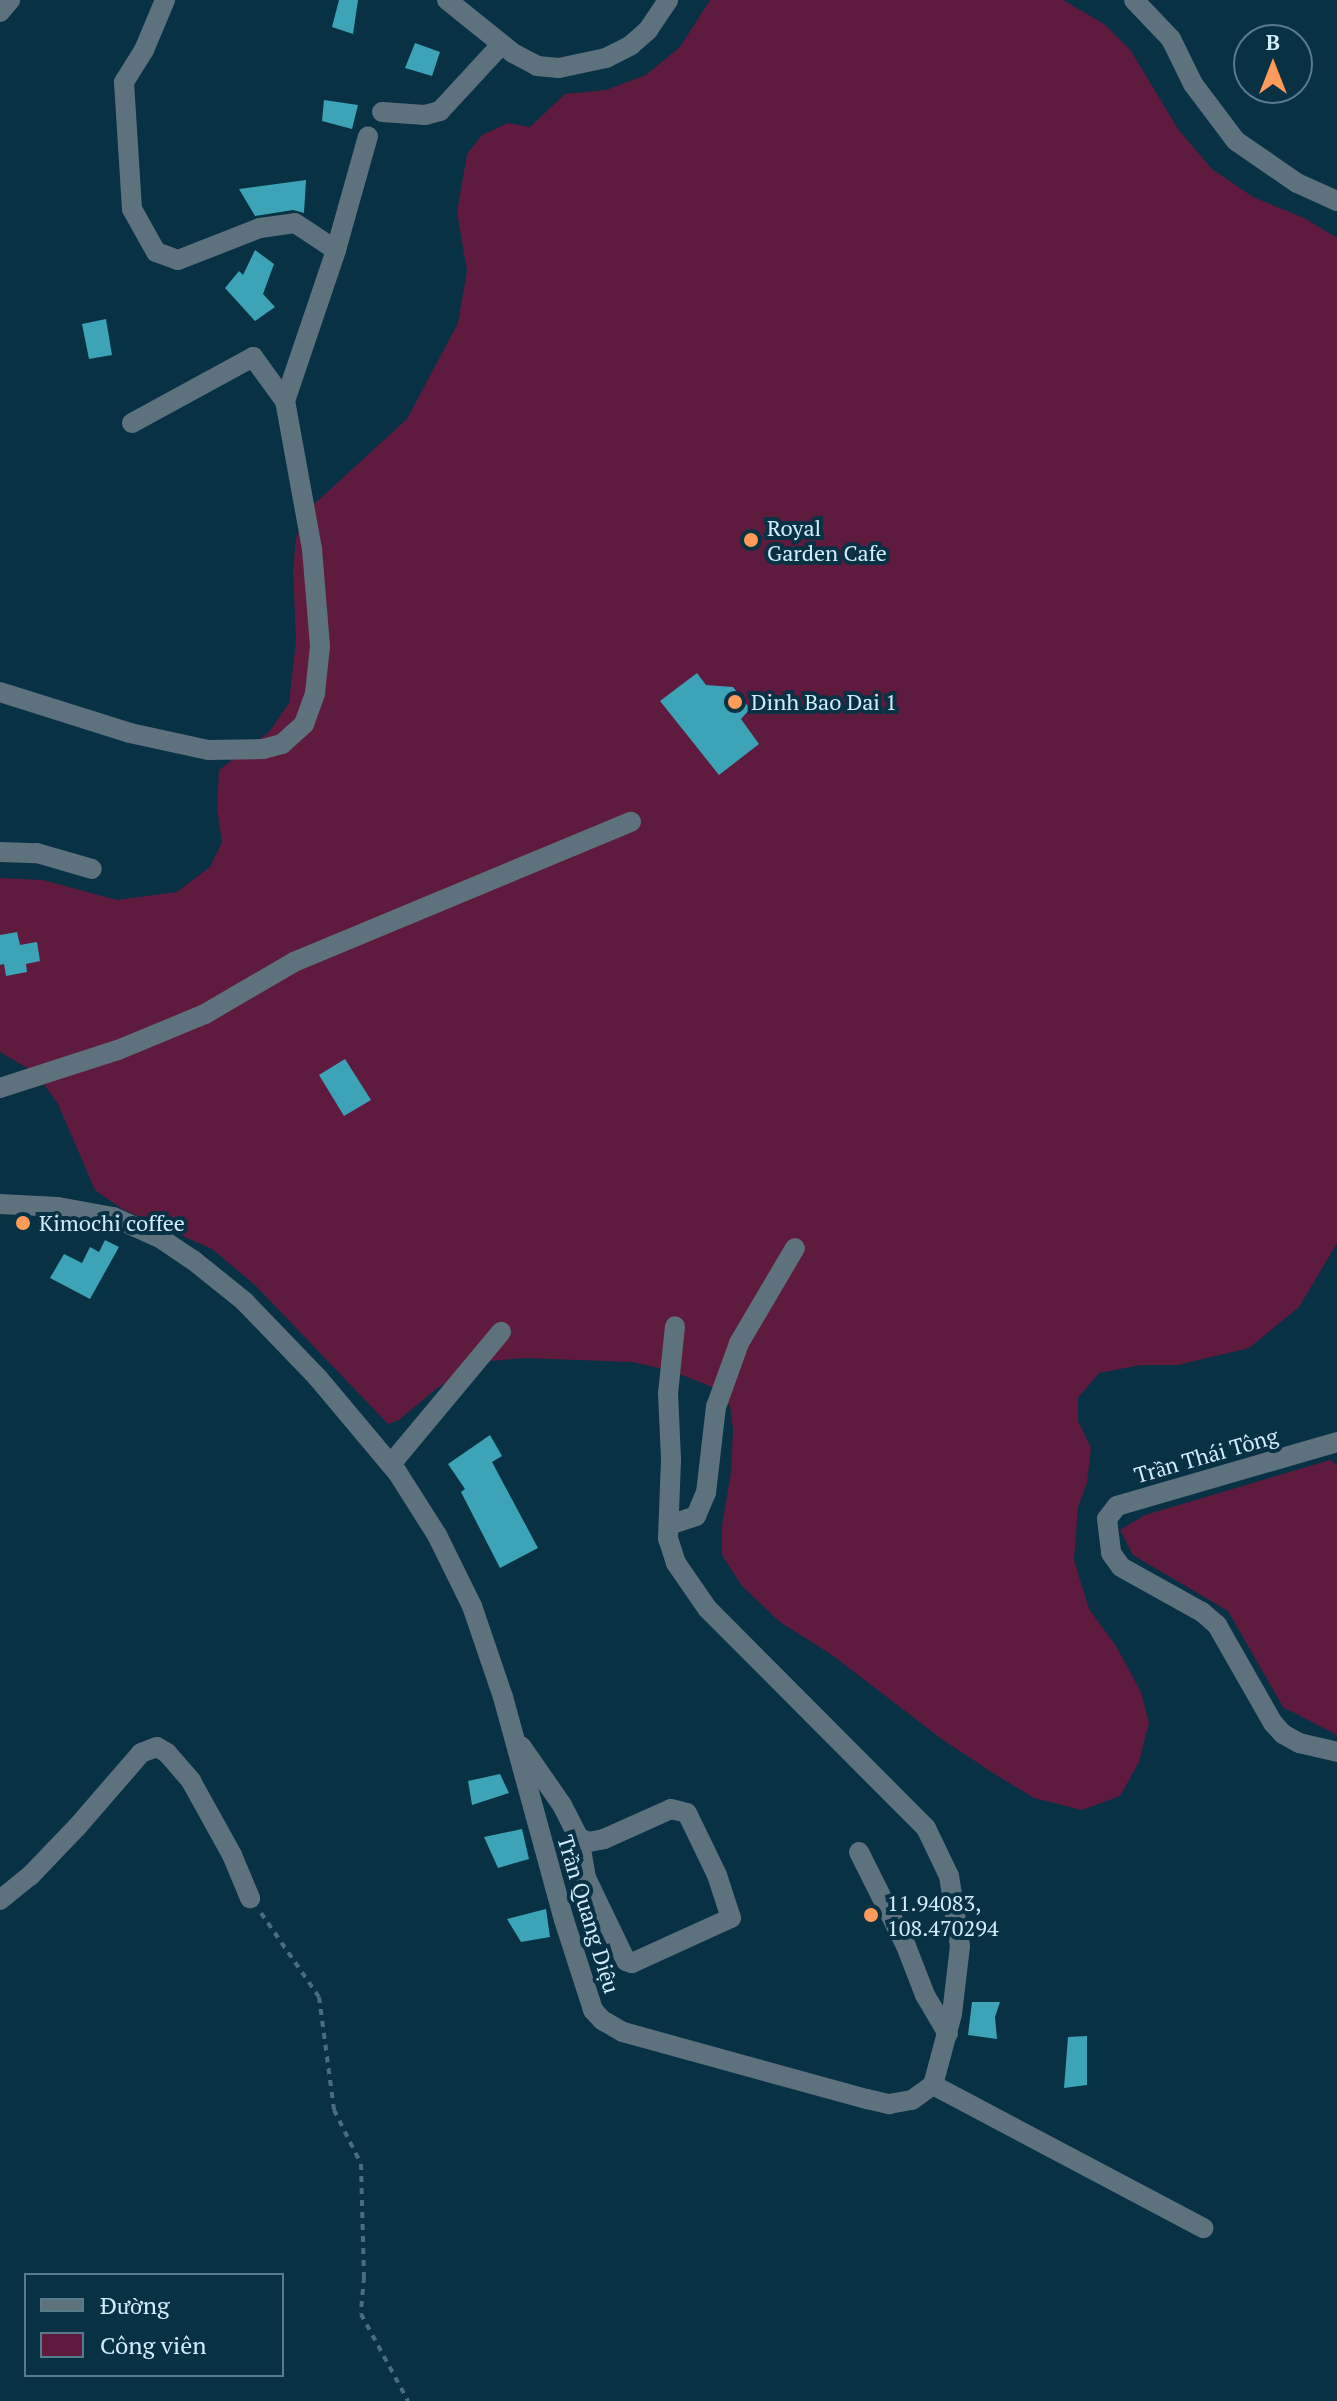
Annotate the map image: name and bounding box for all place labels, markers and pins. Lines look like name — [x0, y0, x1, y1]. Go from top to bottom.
place label: Royal Garden Cafe — [767, 514, 887, 566]
marker: Royal Garden Cafe — [742, 531, 760, 549]
place label: Dinh Bao Dai 1 — [751, 689, 897, 715]
marker: Dinh Bao Dai 1 — [726, 693, 744, 711]
place label: Kimochi coffee — [39, 1210, 185, 1236]
marker: Kimochi coffee — [14, 1214, 32, 1232]
place label: 11.94083, 108.470294 — [887, 1889, 999, 1940]
marker: 11.94083, 108.470294 — [862, 1906, 880, 1924]

